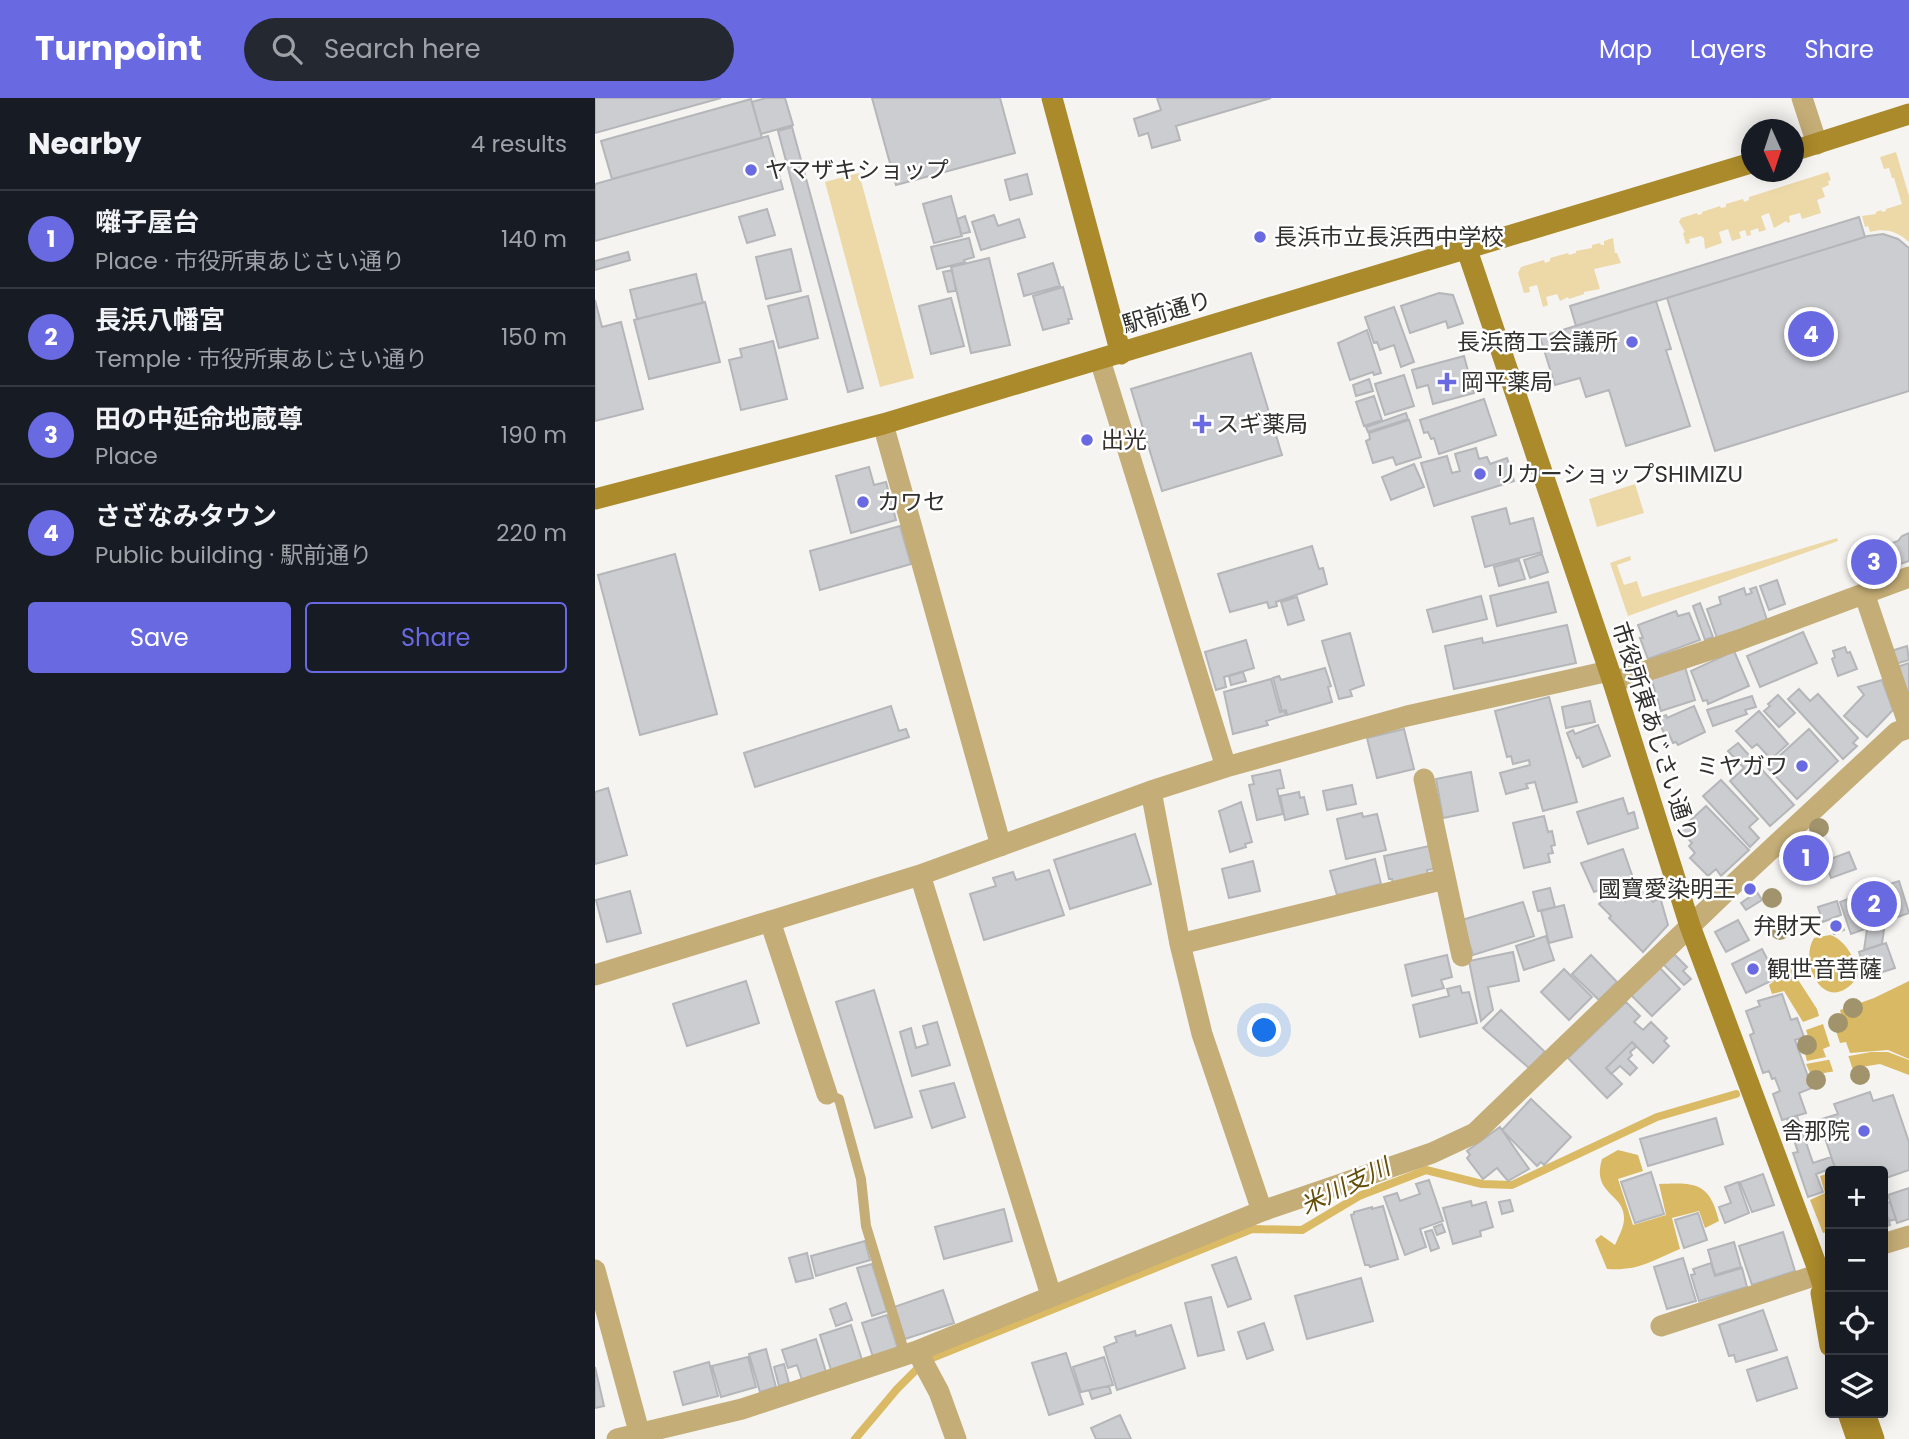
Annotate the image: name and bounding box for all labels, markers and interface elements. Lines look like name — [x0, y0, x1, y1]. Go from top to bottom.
search box — [244, 18, 734, 81]
text: Turnpoint — [35, 25, 202, 72]
icon: search — [268, 30, 306, 68]
text: Search here — [324, 31, 481, 67]
text: Map — [1599, 33, 1652, 66]
text: Layers — [1690, 33, 1766, 66]
text: Share — [1804, 33, 1874, 66]
north arrow — [1741, 119, 1804, 182]
text: Nearby — [28, 122, 142, 165]
text: 4 results — [471, 128, 567, 160]
place label: ヤマザキショップ — [765, 154, 949, 186]
marker: ヤマザキショップ — [743, 162, 759, 178]
text: 囃子屋台 — [95, 204, 199, 240]
place label: 長浜市立長浜西中学校 — [1274, 221, 1504, 253]
text: 1 — [47, 223, 55, 255]
text: 140 m — [501, 223, 567, 255]
marker: 長浜市立長浜西中学校 — [1252, 229, 1268, 245]
text: Place · 市役所東あじさい通り — [95, 245, 405, 277]
street label: 駅前通り — [1118, 283, 1216, 341]
text: 長浜八幡宮 — [95, 302, 225, 338]
pin: 4 — [1788, 308, 1834, 360]
text: 2 — [44, 321, 58, 353]
text: 150 m — [501, 321, 567, 353]
place label: 長浜商工会議所 — [1457, 326, 1618, 358]
marker: 長浜商工会議所 — [1624, 334, 1640, 350]
text: Temple · 市役所東あじさい通り — [95, 343, 428, 375]
place label: 岡平薬局 — [1461, 366, 1553, 398]
marker: 岡平薬局 — [1439, 374, 1455, 390]
text: 田の中延命地蔵尊 — [95, 401, 303, 437]
place label: スギ薬局 — [1216, 408, 1308, 440]
marker: スギ薬局 — [1194, 416, 1210, 432]
text: 3 — [44, 419, 58, 451]
text: 190 m — [501, 419, 567, 451]
place label: 出光 — [1101, 424, 1147, 456]
marker: 出光 — [1079, 432, 1095, 448]
text: Place — [95, 440, 158, 472]
place label: リカーショップSHIMIZU — [1494, 458, 1743, 490]
marker: リカーショップSHIMIZU — [1472, 466, 1488, 482]
place label: カワセ — [877, 486, 946, 518]
marker: カワセ — [855, 494, 871, 510]
text: さざなみタウン — [95, 498, 277, 534]
text: 4 — [43, 517, 59, 549]
text: 220 m — [496, 517, 567, 549]
pin: 3 — [1851, 536, 1897, 588]
text: Public building · 駅前通り — [95, 539, 372, 571]
button: Save — [28, 602, 291, 673]
button: Share — [305, 602, 567, 673]
street label: 市役所東あじさい通り — [1604, 618, 1706, 846]
place label: ミヤガワ — [1696, 750, 1788, 782]
marker: ミヤガワ — [1794, 758, 1810, 774]
pin: 1 — [1783, 832, 1829, 884]
place label: 國寶愛染明王 — [1598, 873, 1736, 905]
pin: 2 — [1851, 878, 1897, 930]
marker: 國寶愛染明王 — [1742, 881, 1758, 897]
place label: 弁財天 — [1753, 910, 1822, 942]
marker: 弁財天 — [1828, 918, 1844, 934]
place label: 観世音菩薩 — [1767, 953, 1882, 985]
marker: 観世音菩薩 — [1745, 961, 1761, 977]
your location — [1247, 1013, 1281, 1047]
place label: 舎那院 — [1781, 1115, 1850, 1147]
marker: 舎那院 — [1856, 1123, 1872, 1139]
water label: 米川支川 — [1295, 1149, 1398, 1222]
map controls — [1825, 1166, 1888, 1418]
button: + — [1825, 1166, 1888, 1229]
button: − — [1825, 1229, 1888, 1292]
button: locate — [1825, 1292, 1888, 1355]
button: layers — [1825, 1355, 1888, 1418]

